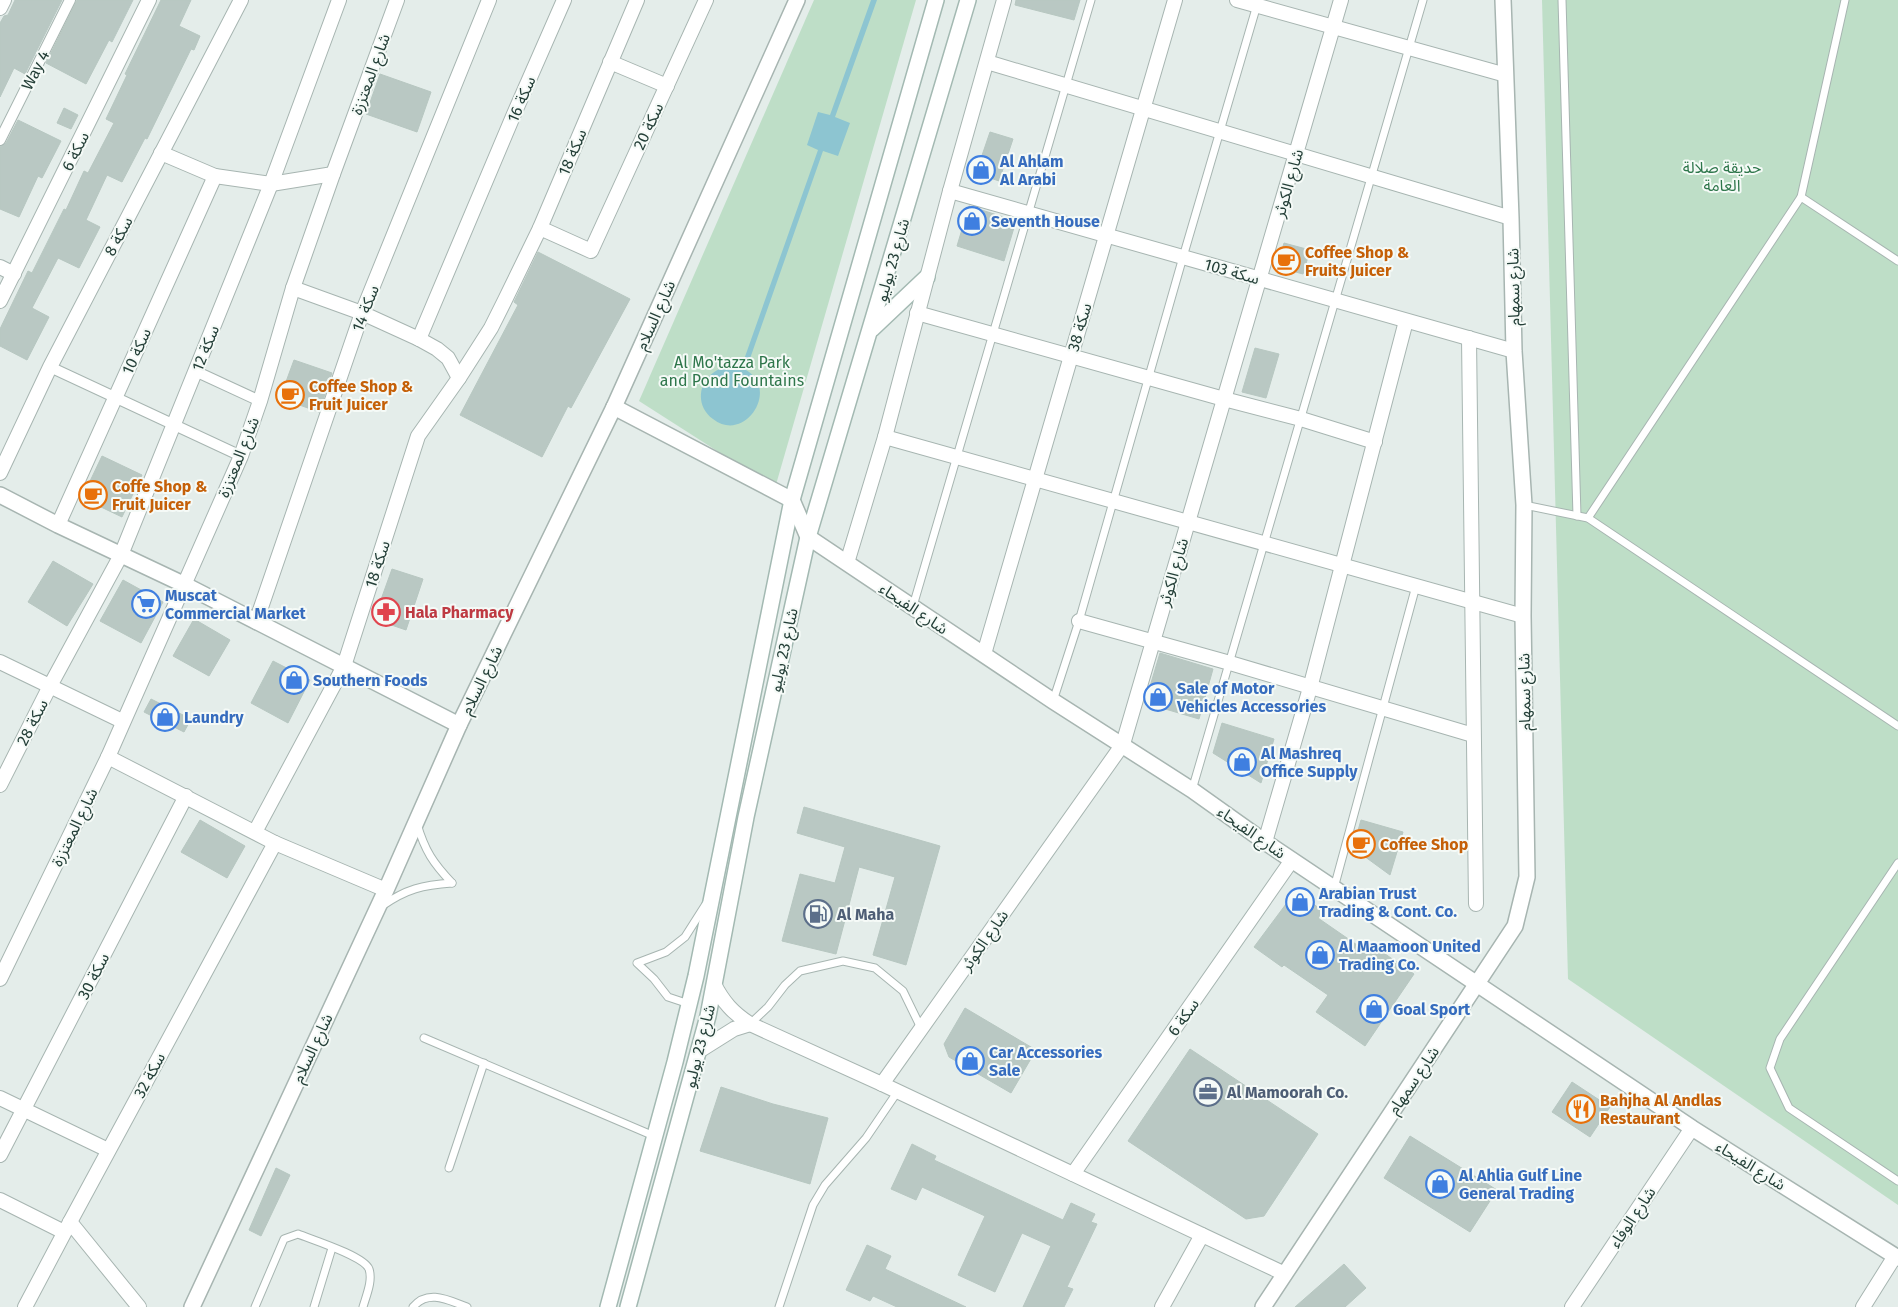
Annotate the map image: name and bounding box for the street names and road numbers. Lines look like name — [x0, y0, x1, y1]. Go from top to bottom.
street label: شارع المعتززة — [347, 31, 397, 118]
street label: Way 4 — [17, 47, 54, 93]
street label: سكة 16 — [503, 73, 540, 125]
street label: سكة 20 — [629, 100, 668, 153]
street label: سكة 18 — [554, 126, 591, 178]
street label: سكة 6 — [58, 129, 93, 174]
street label: شارع الكوثر — [1269, 147, 1310, 221]
street label: سكة 8 — [100, 213, 137, 259]
street label: شارع 23 يوليو — [872, 216, 916, 305]
street label: شارع سمهام — [1503, 248, 1527, 326]
street label: سكة 103 — [1202, 255, 1262, 288]
street label: شارع السلام — [632, 277, 682, 354]
street label: سكة 14 — [348, 282, 383, 334]
street label: سكة 38 — [1064, 301, 1095, 354]
street label: سكة 12 — [188, 323, 223, 374]
street label: سكة 10 — [118, 325, 155, 377]
street label: شارع المعتززة — [214, 414, 266, 501]
street label: شارع الكوثر — [1154, 536, 1195, 610]
street label: سكة 18 — [361, 538, 394, 590]
street label: شارع الفيحاء — [874, 579, 952, 641]
street label: شارع 23 يوليو — [765, 606, 805, 695]
street label: شارع السلام — [457, 643, 509, 719]
street label: شارع سمهام — [1514, 653, 1538, 731]
street label: سكة 28 — [13, 696, 52, 749]
street label: شارع المعتززة — [47, 785, 104, 871]
street label: شارع الفيحاء — [1212, 802, 1289, 865]
street label: شارع الكوثر — [956, 906, 1015, 977]
street label: سكة 30 — [74, 950, 113, 1003]
street label: سكة 6 — [1164, 995, 1203, 1040]
street label: شارع 23 يوليو — [680, 1002, 722, 1091]
street label: شارع السلام — [288, 1011, 339, 1087]
street label: شارع سمهام — [1384, 1043, 1446, 1119]
street label: سكة 32 — [130, 1049, 169, 1101]
street label: شارع الفيحاء — [1711, 1137, 1789, 1197]
street label: شارع الوفاء — [1605, 1183, 1662, 1253]

